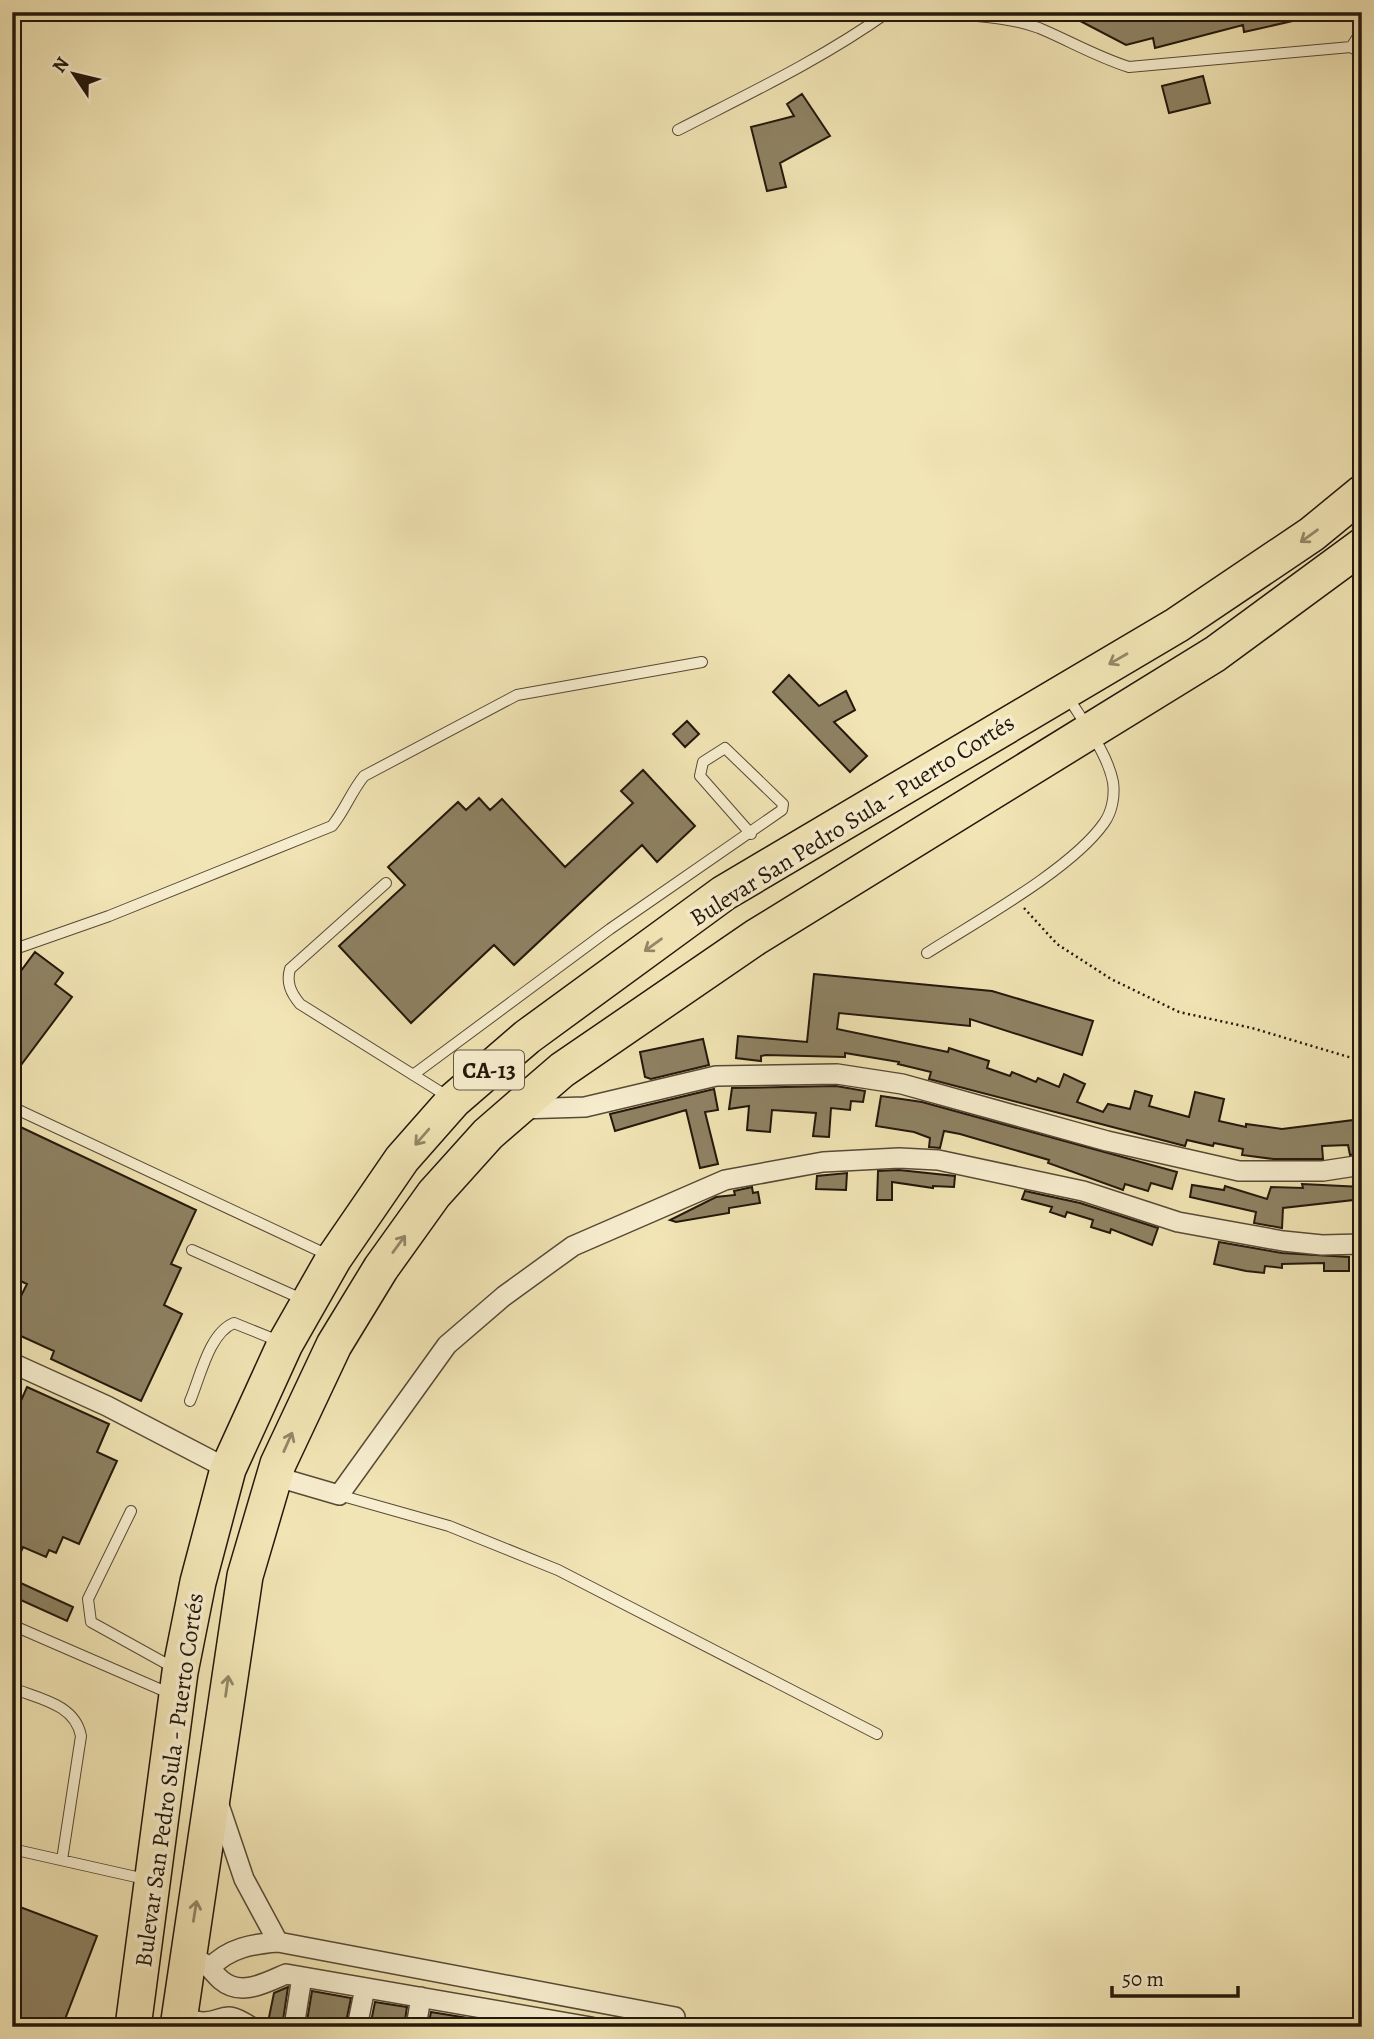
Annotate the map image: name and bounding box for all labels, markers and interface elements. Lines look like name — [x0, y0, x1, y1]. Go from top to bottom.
north arrow — [38, 38, 108, 108]
text: N — [46, 52, 76, 78]
one-way arrow — [1300, 528, 1319, 543]
one-way arrow — [1108, 652, 1128, 666]
street label: Bulevar San Pedro Sula - Puerto Cortés — [684, 706, 1020, 934]
one-way arrow — [644, 938, 663, 952]
road number: CA-13 — [454, 1050, 524, 1090]
one-way arrow — [414, 1127, 430, 1145]
one-way arrow — [391, 1235, 406, 1254]
one-way arrow — [282, 1432, 295, 1453]
street label: Bulevar San Pedro Sula - Puerto Cortés — [127, 1591, 211, 1969]
one-way arrow — [221, 1675, 234, 1698]
one-way arrow — [189, 1900, 202, 1923]
scale bar — [1112, 1955, 1238, 1999]
text: 50 m — [1122, 1965, 1164, 1993]

